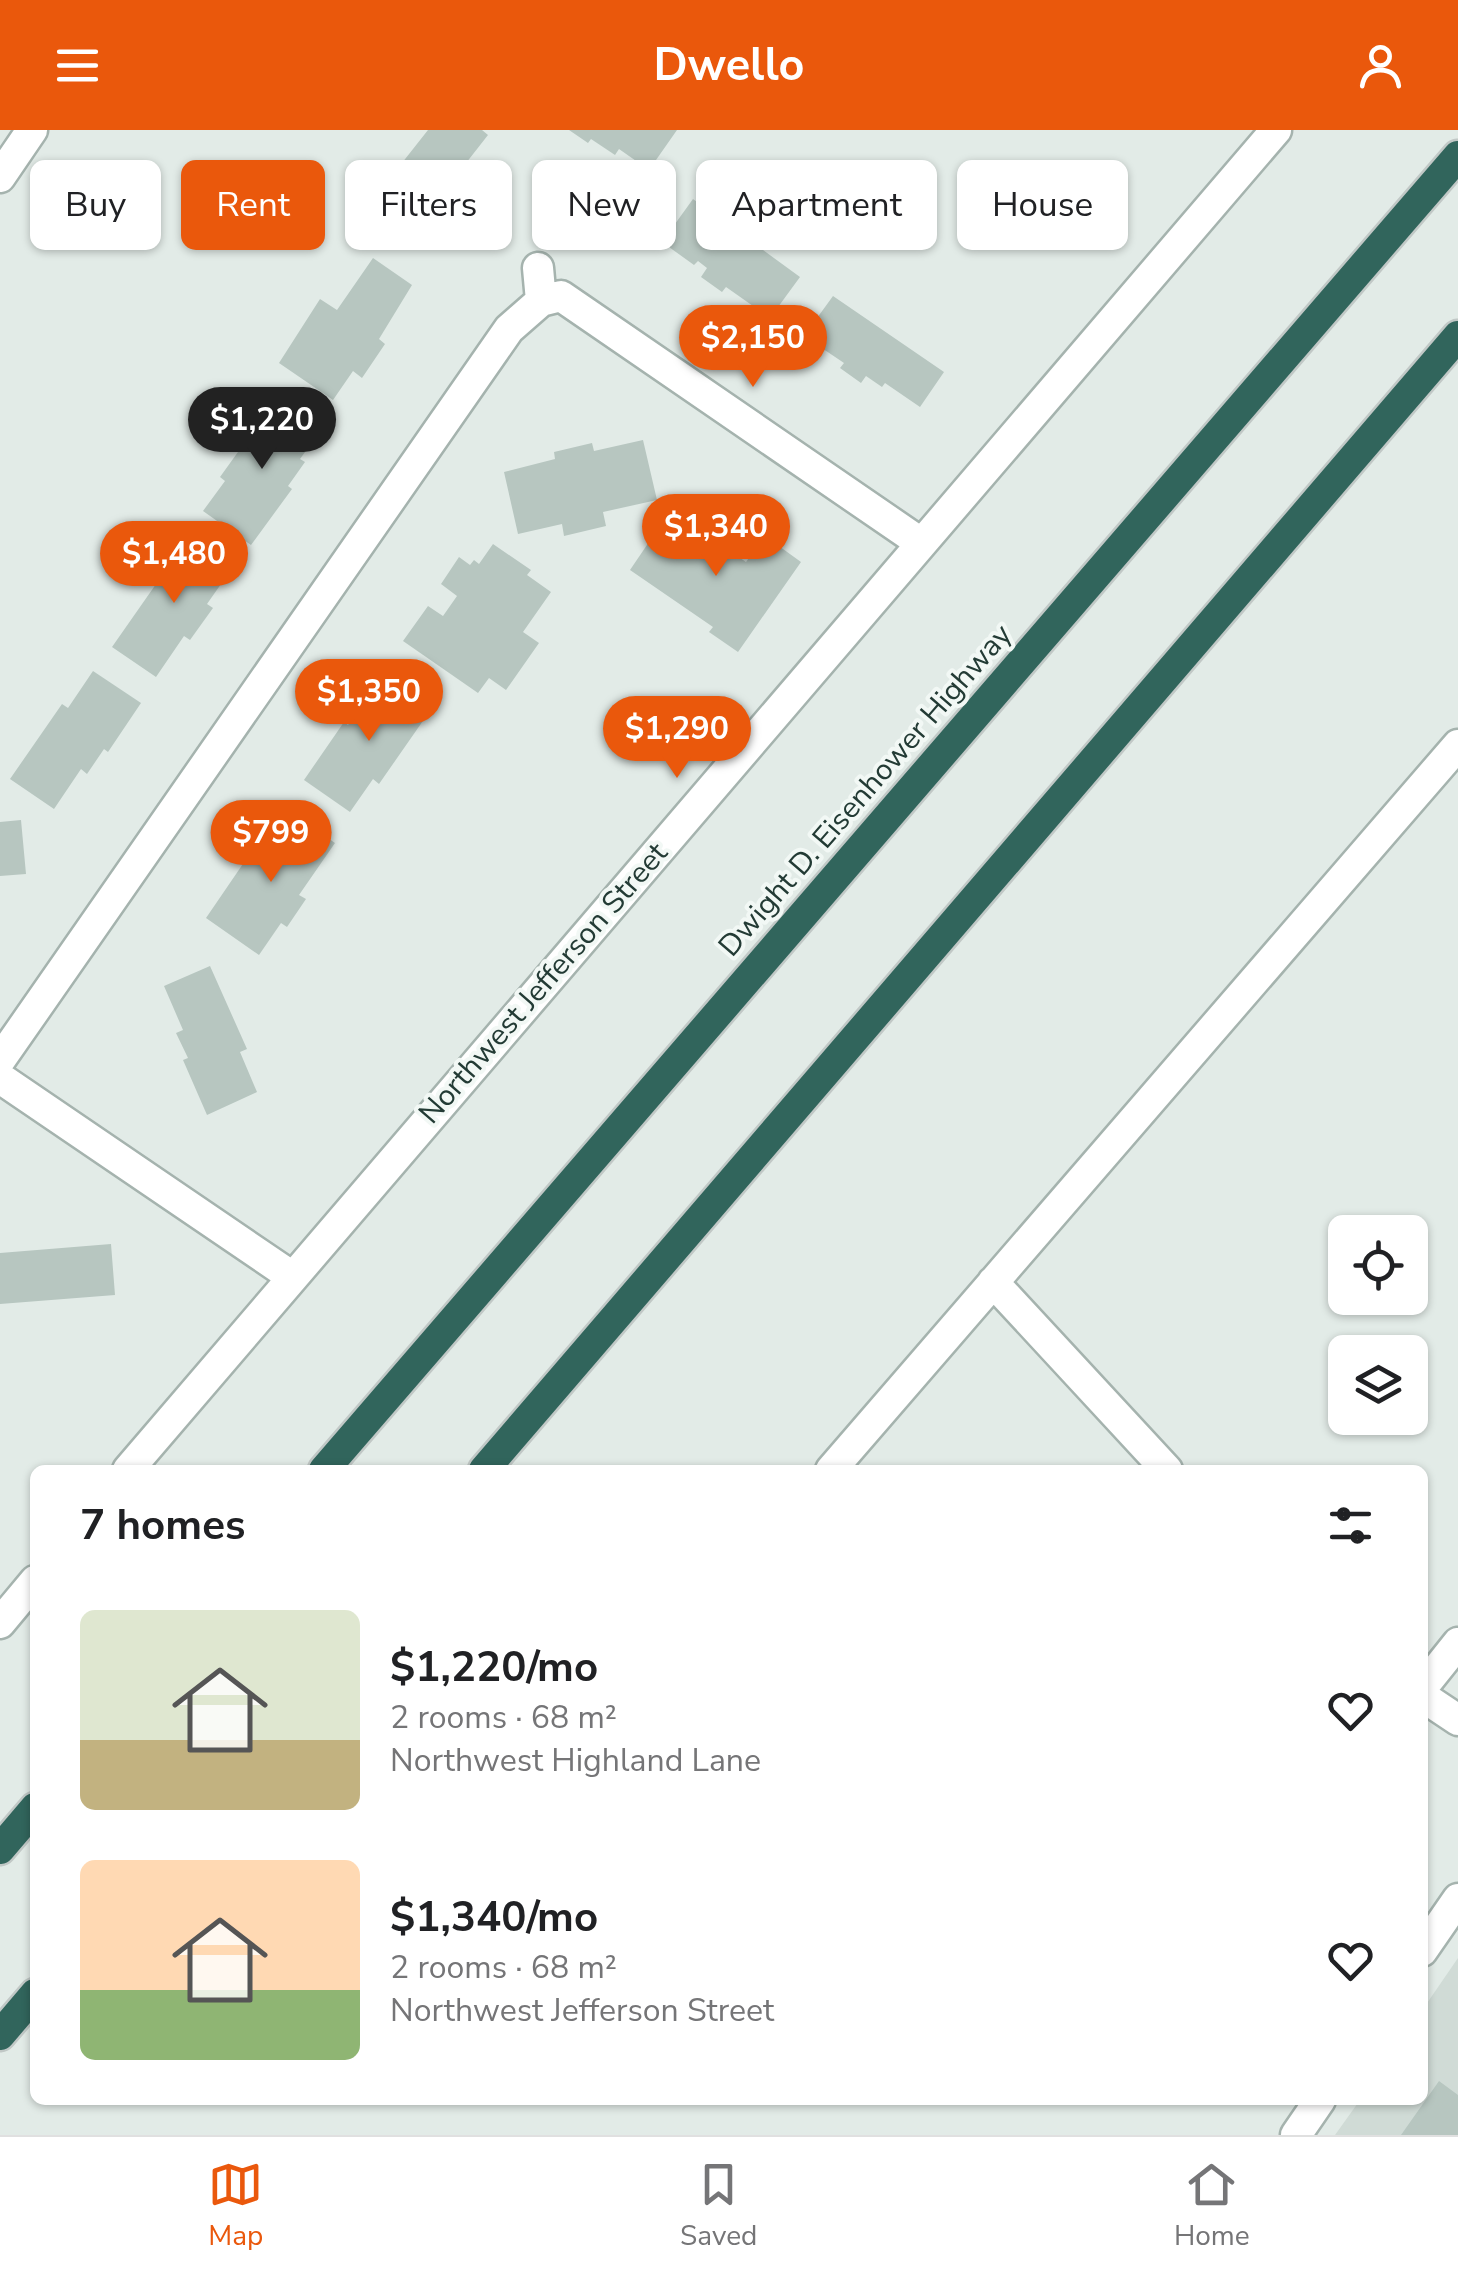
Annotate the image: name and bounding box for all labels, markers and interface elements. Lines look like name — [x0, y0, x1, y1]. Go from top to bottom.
text: Dwello — [653, 35, 805, 96]
icon: menu — [50, 38, 105, 93]
icon: person — [1353, 38, 1408, 93]
chip: Buy — [30, 160, 161, 250]
chip: Rent — [181, 160, 325, 250]
chip: Filters — [345, 160, 512, 250]
chip: New — [532, 160, 676, 250]
chip: Apartment — [696, 160, 937, 250]
chip: House — [957, 160, 1128, 250]
pin: $2,150 — [672, 305, 834, 390]
text: $2,150 — [701, 316, 805, 359]
pin: $1,220 — [181, 387, 343, 472]
text: $1,220 — [210, 398, 314, 441]
pin: $1,340 — [635, 494, 797, 579]
text: $1,340 — [664, 505, 768, 548]
pin: $1,480 — [93, 521, 255, 606]
text: $1,480 — [122, 532, 226, 575]
street label: Dwight D. Eisenhower Highway — [709, 615, 1022, 965]
pin: $1,350 — [288, 659, 450, 744]
text: $1,350 — [317, 670, 421, 713]
pin: $1,290 — [596, 696, 758, 781]
text: $1,290 — [625, 707, 729, 750]
pin: $799 — [212, 800, 330, 885]
text: $799 — [233, 811, 309, 854]
street label: Northwest Jefferson Street — [410, 834, 677, 1133]
map controls — [1328, 1215, 1428, 1435]
button: locate — [1328, 1215, 1428, 1315]
button: layers — [1328, 1335, 1428, 1435]
text: 7 homes — [80, 1497, 245, 1554]
icon: filters — [1323, 1498, 1378, 1553]
text: $1,220/mo — [390, 1639, 598, 1696]
icon: home — [160, 1650, 280, 1770]
icon: heart — [1323, 1683, 1378, 1738]
text: 2 rooms · 68 m² — [390, 1696, 617, 1739]
text: Northwest Highland Lane — [390, 1739, 761, 1782]
text: $1,340/mo — [390, 1889, 598, 1946]
icon: home — [160, 1900, 280, 2020]
icon: heart — [1323, 1933, 1378, 1988]
text: 2 rooms · 68 m² — [390, 1946, 617, 1989]
text: Northwest Jefferson Street — [390, 1989, 774, 2032]
tab: Map — [208, 2157, 263, 2255]
tab: Saved — [680, 2157, 757, 2255]
tab: Home — [1174, 2157, 1250, 2255]

